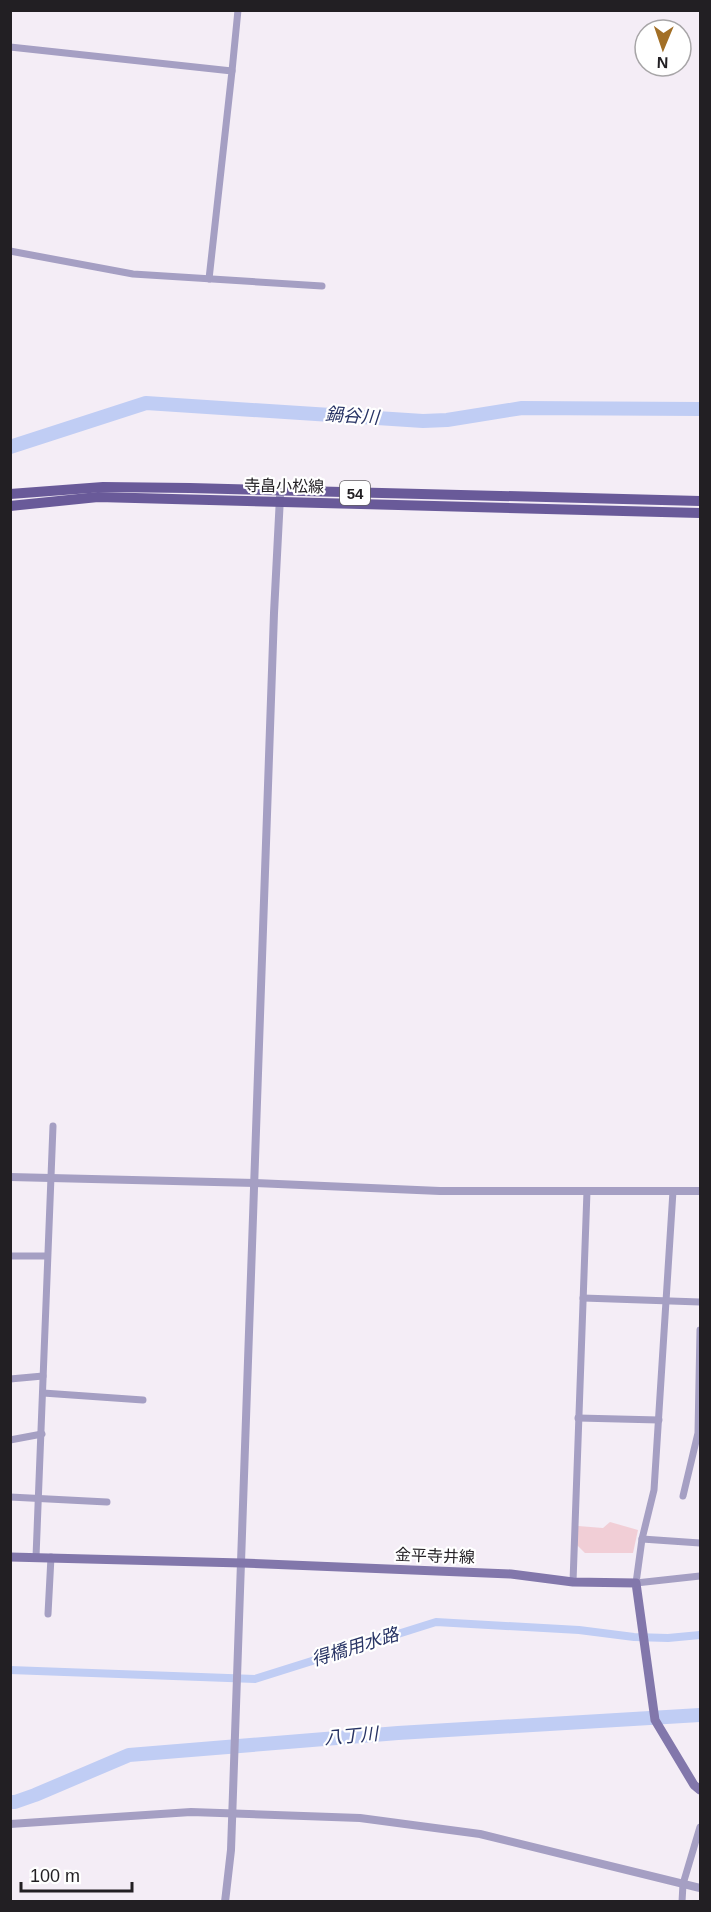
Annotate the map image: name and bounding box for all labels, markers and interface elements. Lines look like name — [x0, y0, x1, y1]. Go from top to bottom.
north arrow — [633, 18, 693, 78]
text: N — [656, 54, 669, 71]
water label: 鍋谷川 — [324, 404, 382, 428]
street label: 寺畠小松線 — [244, 477, 324, 495]
road number: 54 — [340, 481, 370, 505]
street label: 金平寺井線 — [395, 1546, 475, 1566]
water label: 得橋用水路 — [309, 1624, 403, 1670]
water label: 八丁川 — [323, 1724, 381, 1748]
scale bar — [21, 1855, 132, 1893]
text: 100 m — [30, 1866, 80, 1886]

